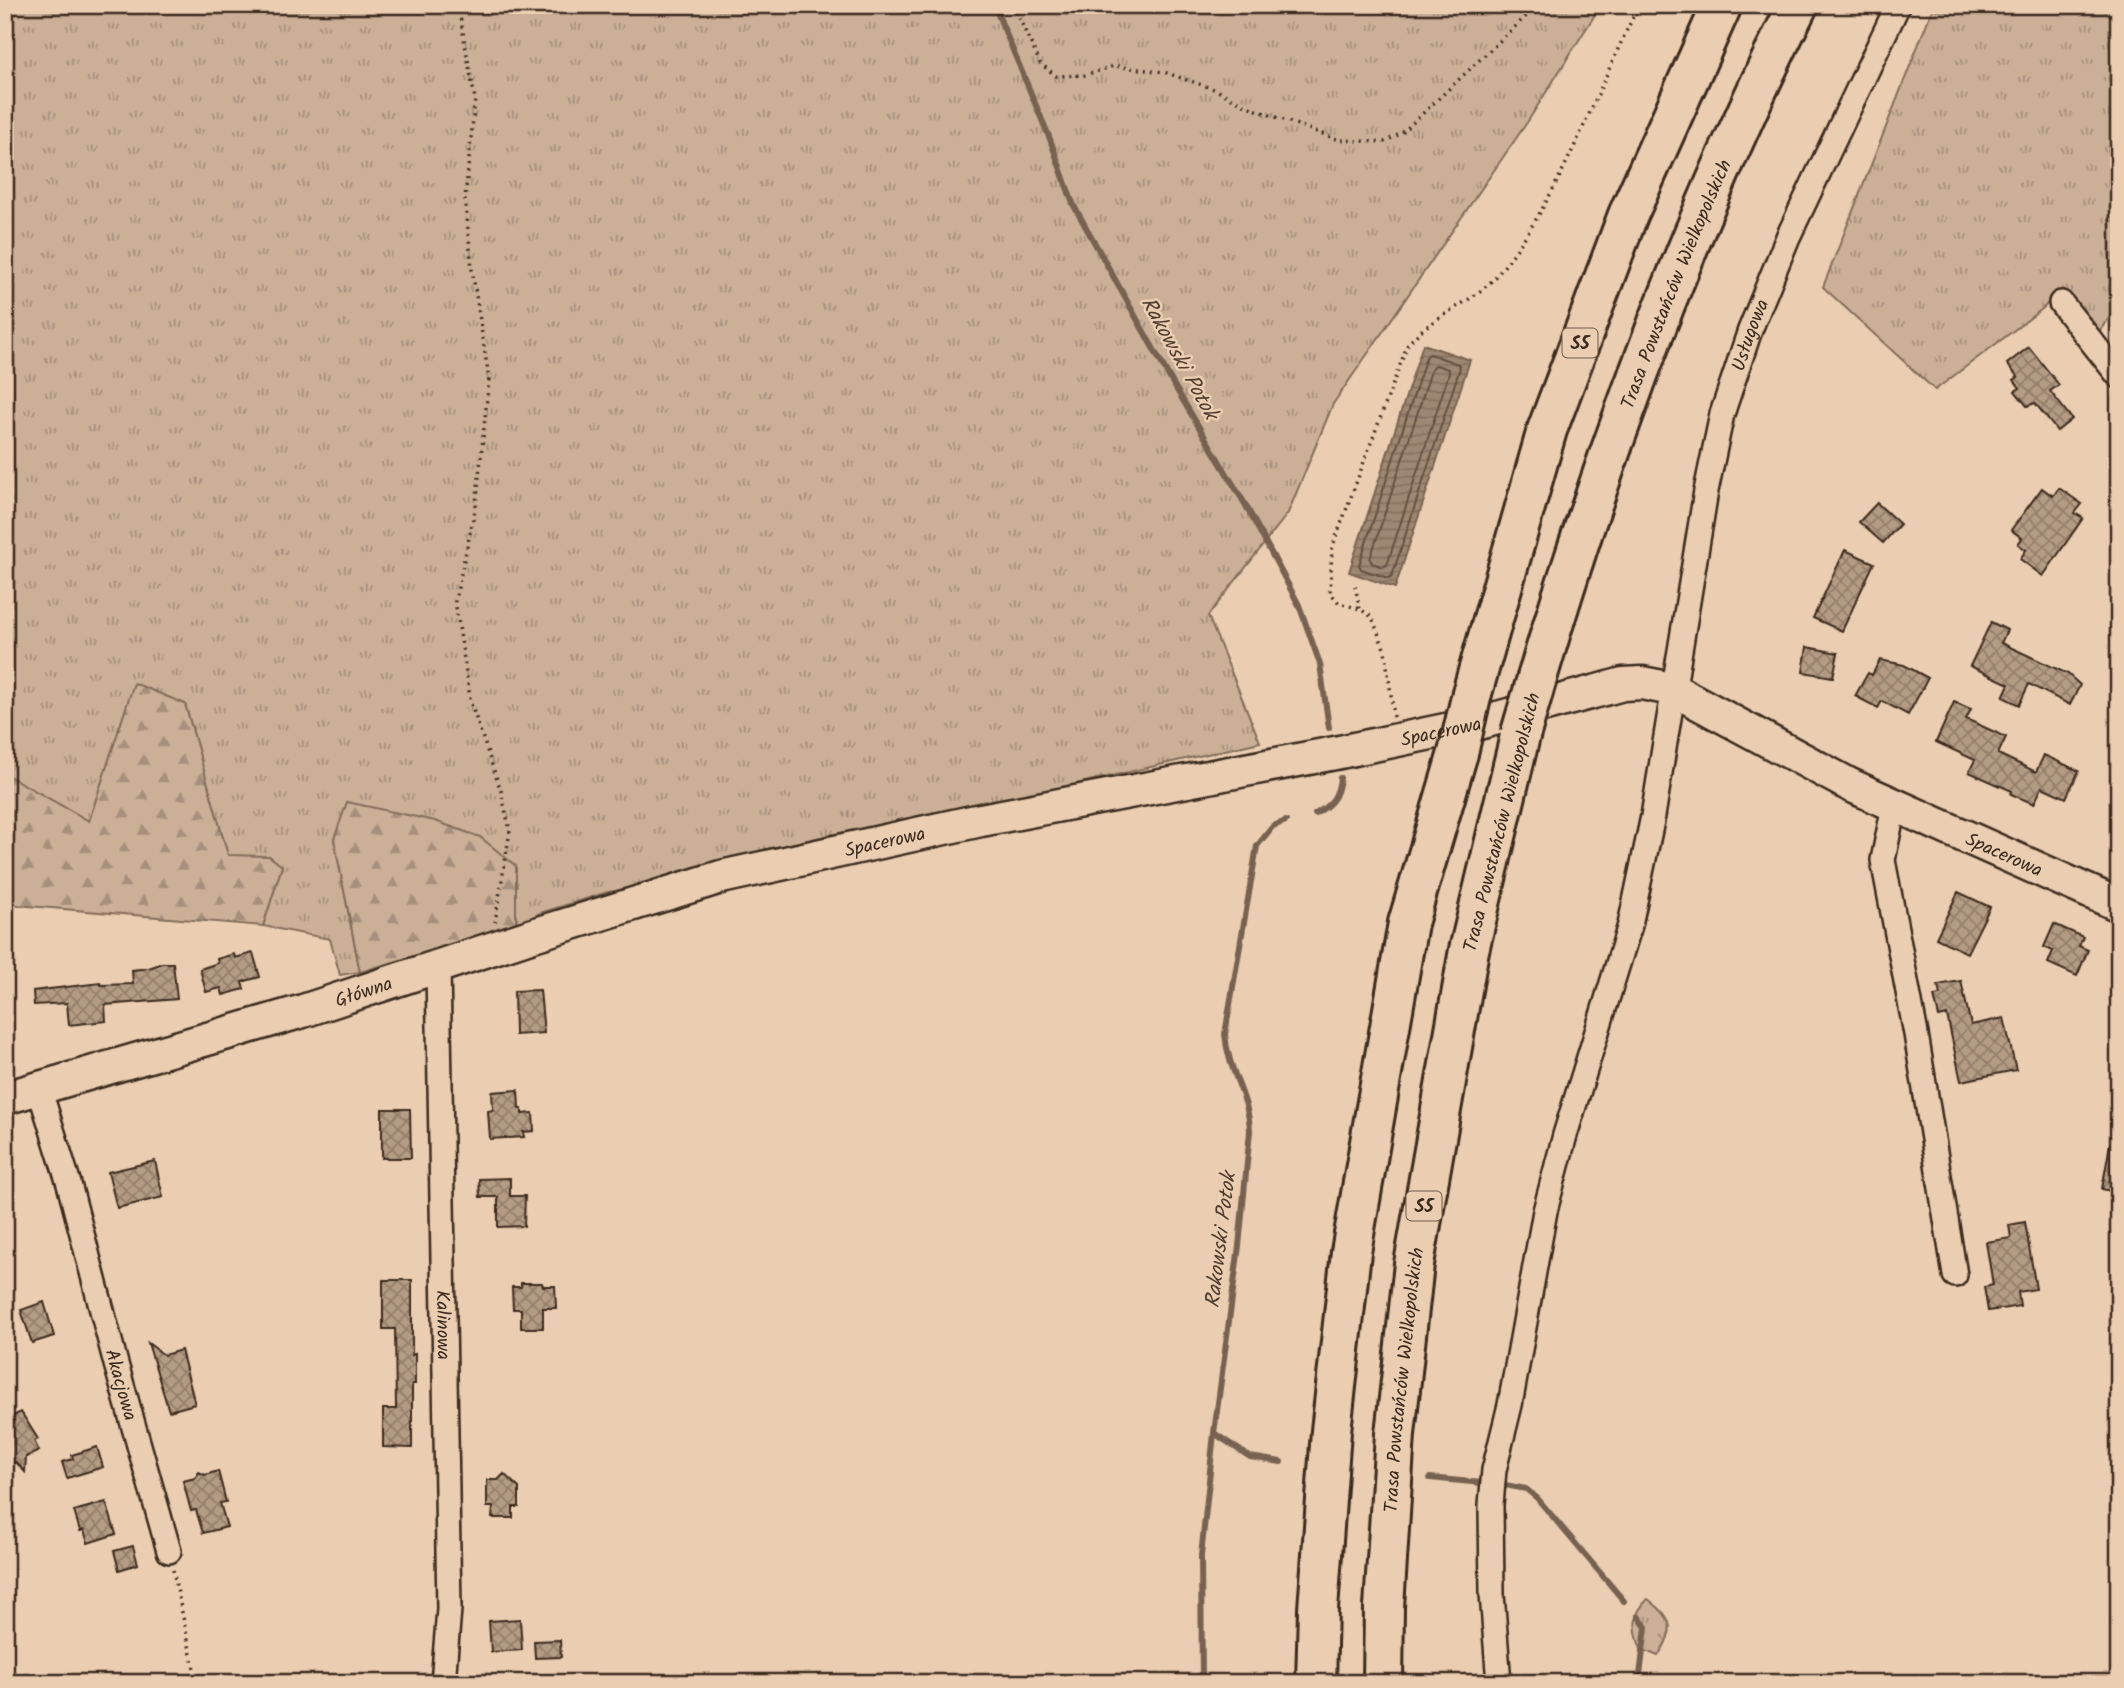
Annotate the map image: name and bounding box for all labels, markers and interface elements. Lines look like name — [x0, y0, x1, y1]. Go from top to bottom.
street label: Trasa Powstańców Wielkopolskich — [1614, 155, 1741, 413]
water label: Rakowski Potok — [1131, 291, 1228, 429]
street label: Usługowa — [1724, 295, 1778, 375]
road number: S5 — [1562, 328, 1598, 358]
street label: Trasa Powstańców Wielkopolskich — [1456, 690, 1550, 955]
street label: Spacerowa — [1398, 710, 1484, 756]
street label: Spacerowa — [842, 820, 928, 866]
street label: Spacerowa — [1960, 825, 2047, 886]
street label: Główna — [331, 969, 397, 1016]
water label: Rakowski Potok — [1197, 1167, 1247, 1310]
road number: S5 — [1406, 1191, 1442, 1220]
street label: Trasa Powstańców Wielkopolskich — [1377, 1245, 1434, 1514]
street label: Kalinowa — [427, 1290, 458, 1360]
street label: Akacjowa — [96, 1346, 144, 1424]

